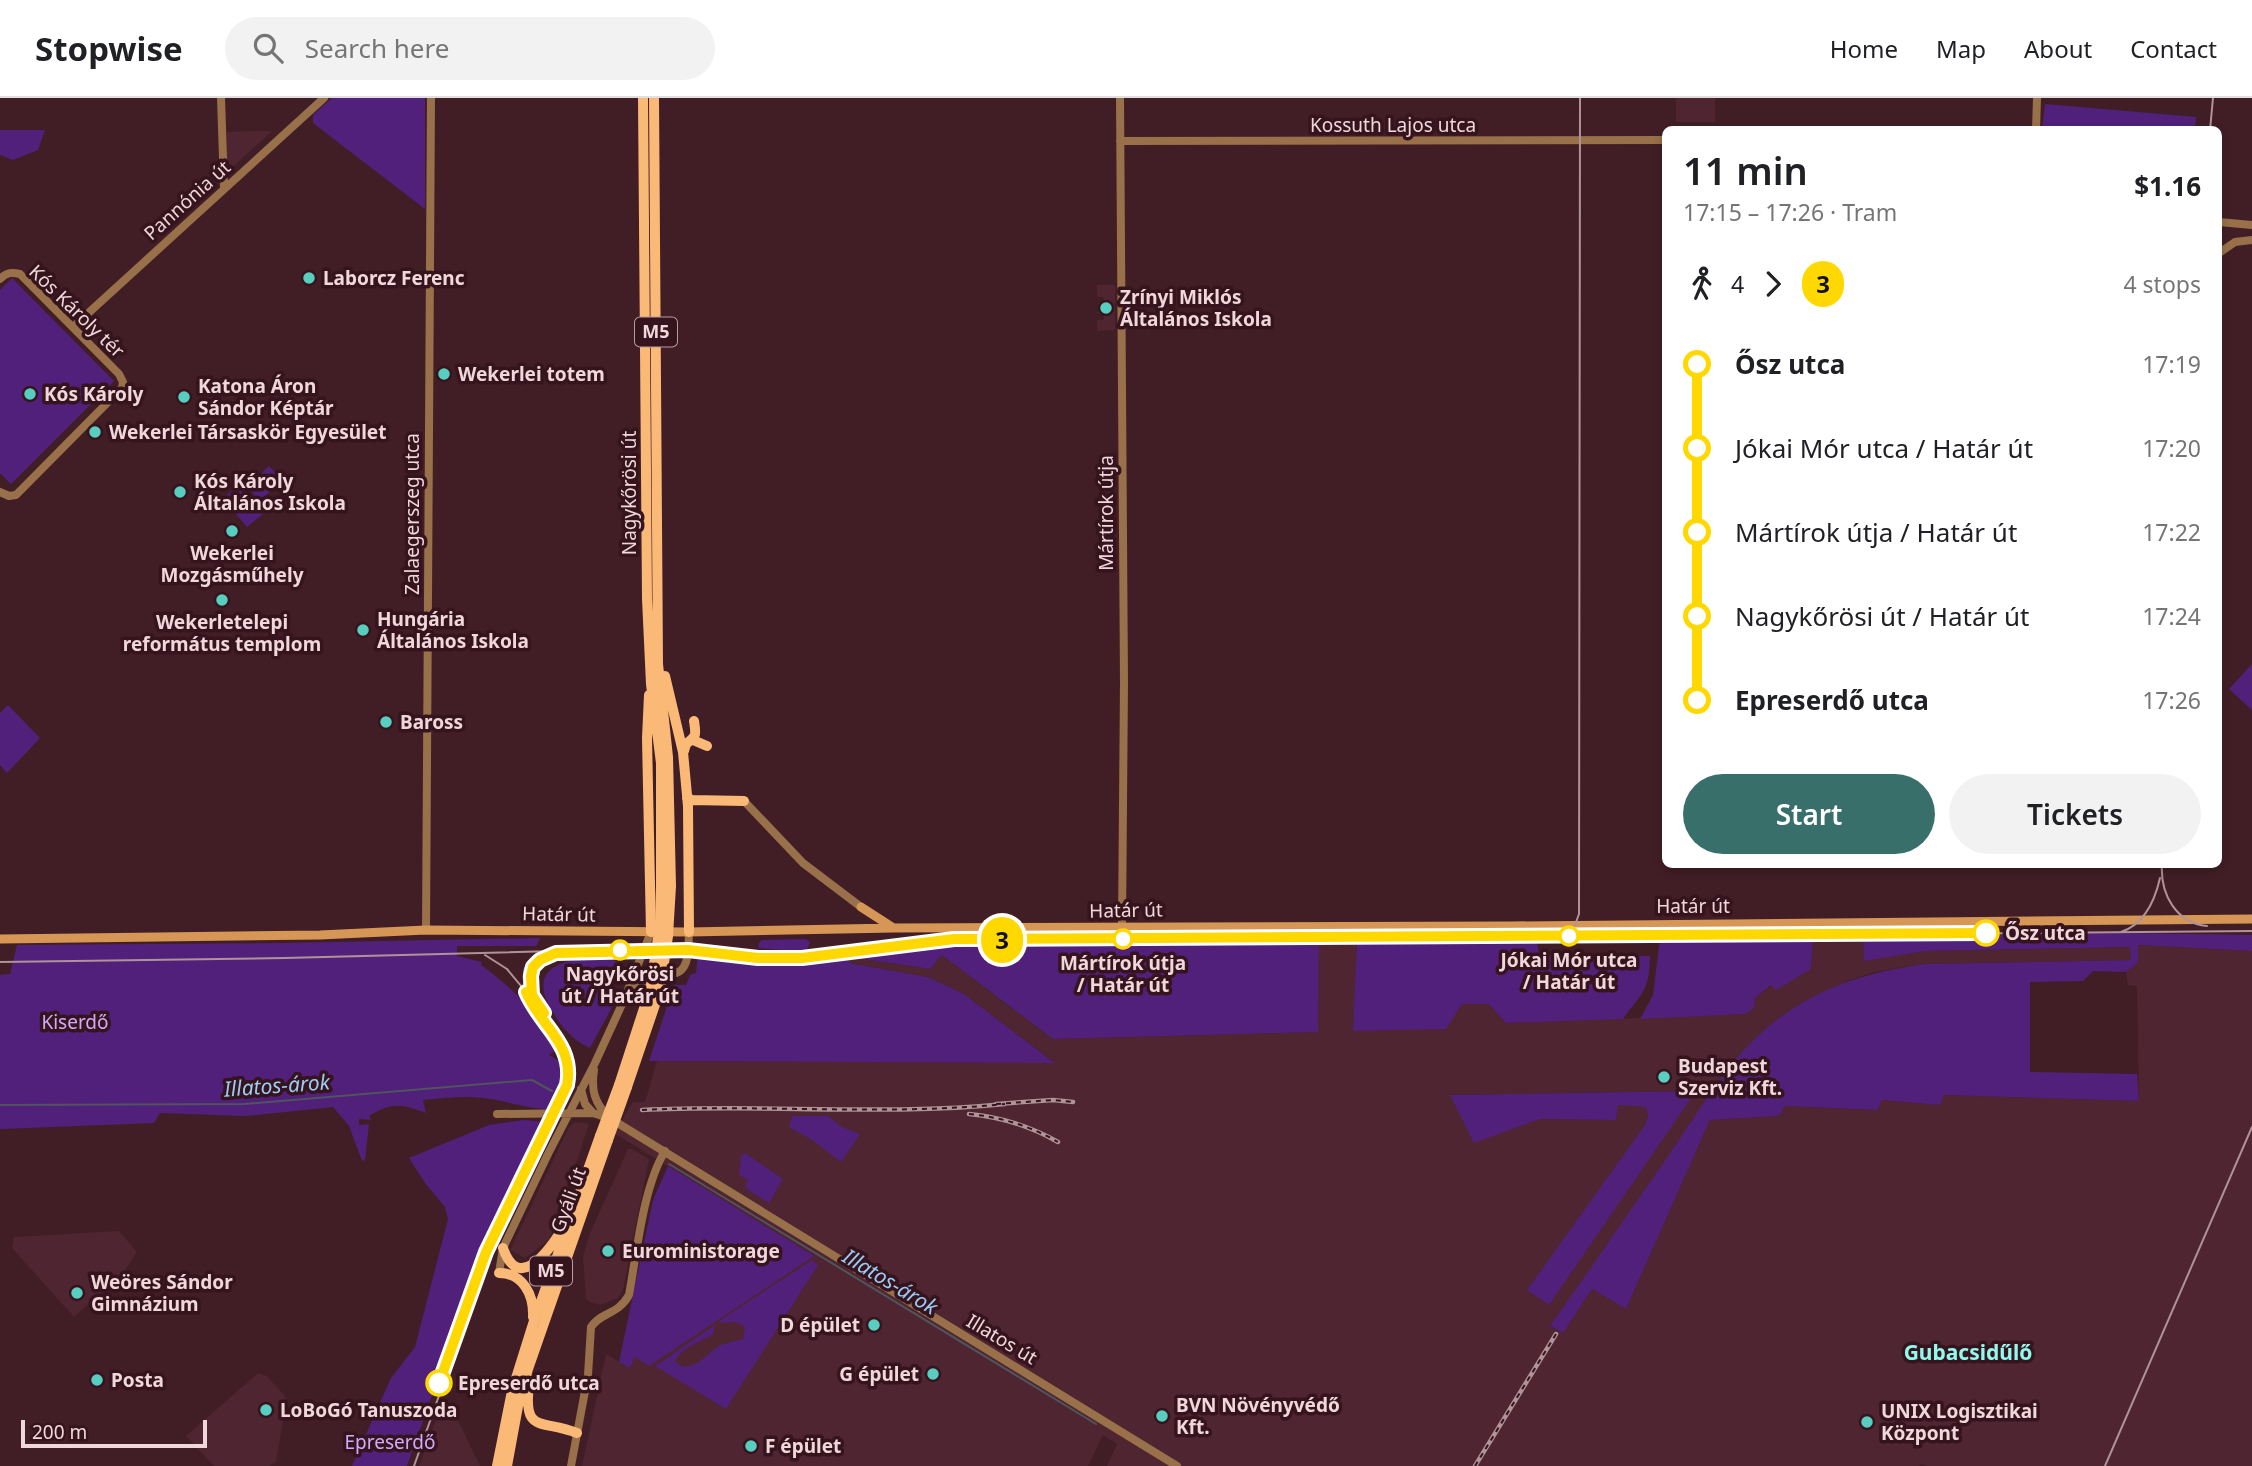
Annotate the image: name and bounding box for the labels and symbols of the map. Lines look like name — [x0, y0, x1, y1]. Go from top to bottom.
street label: Kossuth Lajos utca — [1310, 112, 1476, 138]
street label: Pannónia út — [138, 154, 236, 246]
street label: Kós Károly tér — [23, 259, 131, 363]
place label: Laborcz Ferenc — [323, 265, 465, 291]
marker: Laborcz Ferenc — [301, 270, 317, 286]
place label: Zrínyi Miklós Általános Iskola — [1120, 284, 1272, 332]
marker: Zrínyi Miklós Általános Iskola — [1098, 300, 1114, 316]
road number: M5 — [635, 318, 677, 346]
place label: Wekerlei totem — [458, 361, 605, 387]
marker: Wekerlei totem — [436, 366, 452, 382]
place label: Katona Áron Sándor Képtár — [198, 373, 334, 421]
place label: Kós Károly — [44, 381, 144, 407]
marker: Kós Károly — [22, 386, 38, 402]
marker: Katona Áron Sándor Képtár — [176, 389, 192, 405]
place label: Wekerlei Társaskör Egyesület — [109, 419, 386, 445]
marker: Wekerlei Társaskör Egyesület — [87, 424, 103, 440]
street label: Nagykőrösi út — [616, 431, 642, 555]
street label: Zalaegerszeg utca — [399, 433, 425, 595]
street label: Mártírok útja — [1093, 455, 1119, 571]
place label: Kós Károly Általános Iskola — [194, 468, 346, 516]
marker: Kós Károly Általános Iskola — [172, 484, 188, 500]
marker: Wekerlei Mozgásműhely — [224, 523, 240, 539]
place label: Wekerlei Mozgásműhely — [161, 540, 304, 588]
marker: Wekerletelepi református templom — [214, 592, 230, 608]
place label: Hungária Általános Iskola — [377, 606, 529, 654]
place label: Wekerletelepi református templom — [123, 609, 321, 657]
marker: Hungária Általános Iskola — [355, 622, 371, 638]
place label: Baross — [400, 709, 463, 735]
marker: Baross — [378, 714, 394, 730]
street label: Határ út — [1656, 893, 1730, 919]
street label: Határ út — [1089, 896, 1163, 924]
street label: Határ út — [522, 900, 596, 928]
line badge: 3 — [979, 917, 1025, 963]
marker: Ősz utca — [1973, 920, 1999, 946]
place label: Ősz utca — [2005, 920, 2086, 946]
marker: Jókai Mór utca / Határ út — [1559, 926, 1579, 946]
marker: Mártírok útja / Határ út — [1113, 929, 1133, 949]
marker: Nagykőrösi út / Határ út — [610, 940, 630, 960]
place label: Jókai Mór utca / Határ út — [1499, 947, 1637, 995]
place label: Mártírok útja / Határ út — [1060, 950, 1186, 998]
place label: Nagykőrösi út / Határ út — [561, 961, 679, 1009]
park label: Kiserdő — [41, 1009, 109, 1035]
place label: Budapest Szerviz Kft. — [1678, 1053, 1782, 1101]
water label: Illatos-árok — [222, 1067, 332, 1103]
marker: Budapest Szerviz Kft. — [1656, 1069, 1672, 1085]
street label: Gyáli út — [544, 1164, 592, 1236]
place label: Euroministorage — [622, 1238, 780, 1264]
water label: Illatos-árok — [837, 1241, 945, 1321]
marker: Euroministorage — [600, 1243, 616, 1259]
road number: M5 — [530, 1256, 572, 1286]
place label: Weöres Sándor Gimnázium — [91, 1269, 233, 1317]
marker: Weöres Sándor Gimnázium — [69, 1285, 85, 1301]
street label: Illatos út — [962, 1308, 1042, 1370]
place label: D épület — [780, 1312, 860, 1338]
marker: D épület — [866, 1317, 882, 1333]
district label: Gubacsidűlő — [1904, 1338, 2032, 1366]
place label: G épület — [839, 1361, 919, 1387]
marker: G épület — [925, 1366, 941, 1382]
place label: Posta — [111, 1367, 164, 1393]
marker: Epreserdő utca — [426, 1370, 452, 1396]
place label: Epreserdő utca — [458, 1370, 600, 1396]
marker: Posta — [89, 1372, 105, 1388]
place label: BVN Növényvédő Kft. — [1176, 1392, 1340, 1440]
place label: LoBoGó Tanuszoda — [280, 1397, 457, 1423]
place label: UNIX Logisztikai Központ — [1881, 1398, 2038, 1446]
marker: LoBoGó Tanuszoda — [258, 1402, 274, 1418]
marker: BVN Növényvédő Kft. — [1154, 1408, 1170, 1424]
marker: UNIX Logisztikai Központ — [1859, 1414, 1875, 1430]
scale bar — [21, 1417, 206, 1449]
park label: Epreserdő — [345, 1429, 435, 1455]
place label: F épület — [765, 1433, 841, 1459]
marker: F épület — [743, 1438, 759, 1454]

